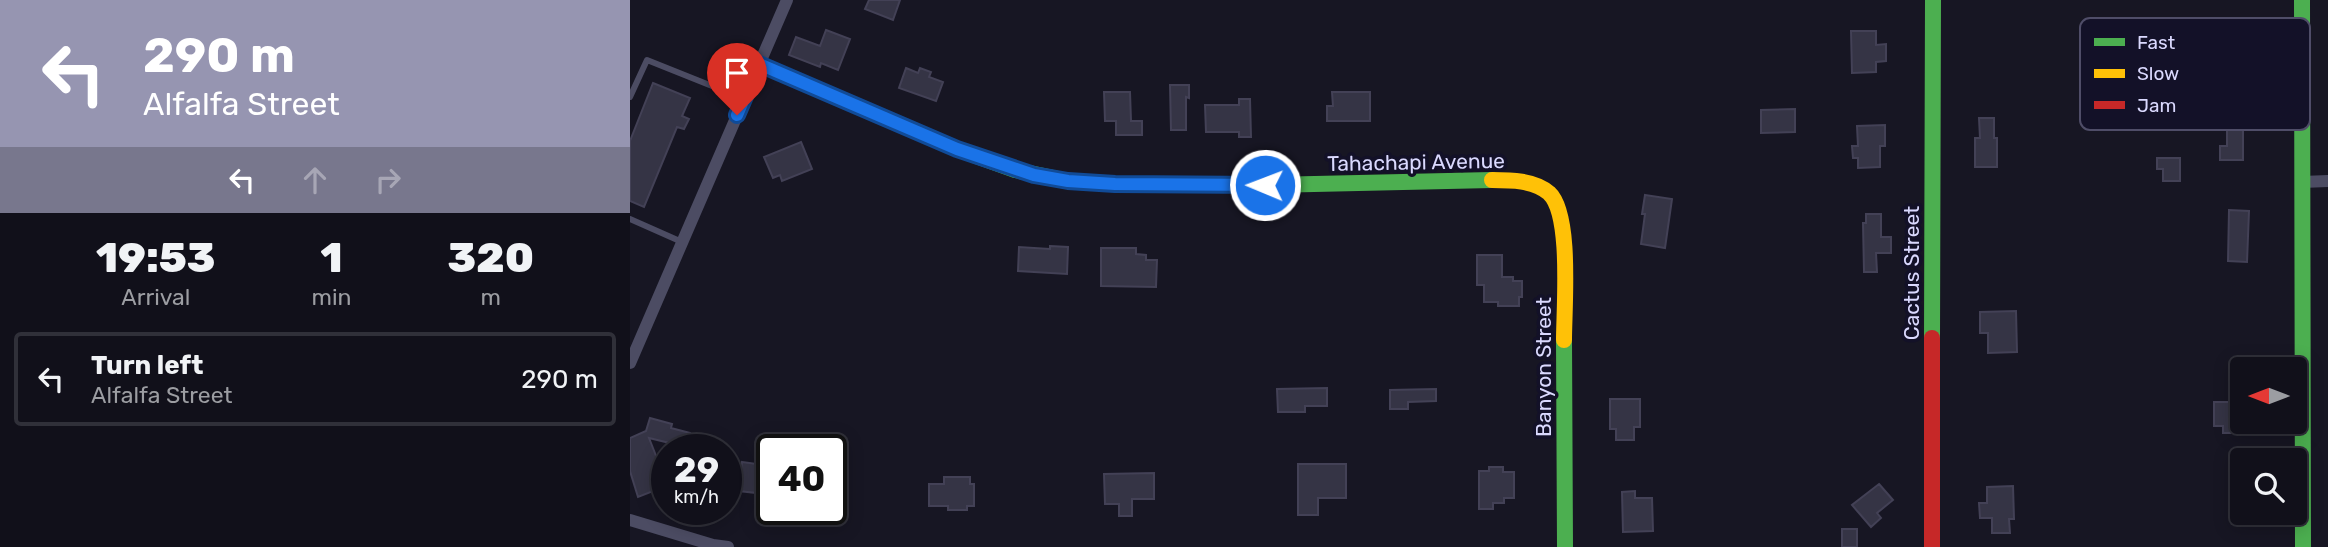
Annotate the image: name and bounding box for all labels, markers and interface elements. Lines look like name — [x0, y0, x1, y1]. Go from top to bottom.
legend — [2080, 18, 2310, 130]
text: 290 m — [143, 26, 295, 84]
icon: left — [28, 28, 119, 119]
text: Fast — [2137, 31, 2176, 54]
pin — [707, 43, 767, 115]
icon: arrive — [718, 54, 756, 92]
text: Slow — [2137, 62, 2179, 85]
text: Alfalfa Street — [143, 85, 340, 123]
text: Jam — [2137, 94, 2176, 117]
position arrow — [1228, 148, 1302, 222]
street label: Tahachapi Avenue — [1327, 148, 1505, 176]
icon: left — [223, 161, 261, 199]
icon: ahead — [296, 161, 334, 199]
icon: right — [369, 161, 407, 199]
street label: Cactus Street — [1899, 206, 1924, 340]
text: 19:53 — [96, 233, 216, 283]
text: 1 — [320, 233, 343, 283]
text: 320 — [447, 233, 534, 283]
text: Arrival — [121, 283, 190, 311]
text: min — [312, 283, 352, 311]
text: m — [481, 283, 501, 311]
street label: Banyon Street — [1531, 297, 1556, 437]
text: Turn left — [91, 350, 203, 381]
north arrow — [2230, 357, 2306, 434]
map controls — [2230, 357, 2307, 525]
icon: left — [32, 360, 70, 398]
text: 290 m — [521, 364, 598, 395]
text: Alfalfa Street — [91, 381, 233, 409]
speed limit sign: 40 — [756, 434, 847, 525]
button: search — [2230, 448, 2307, 525]
text: 29 — [674, 449, 719, 491]
text: km/h — [674, 486, 719, 508]

